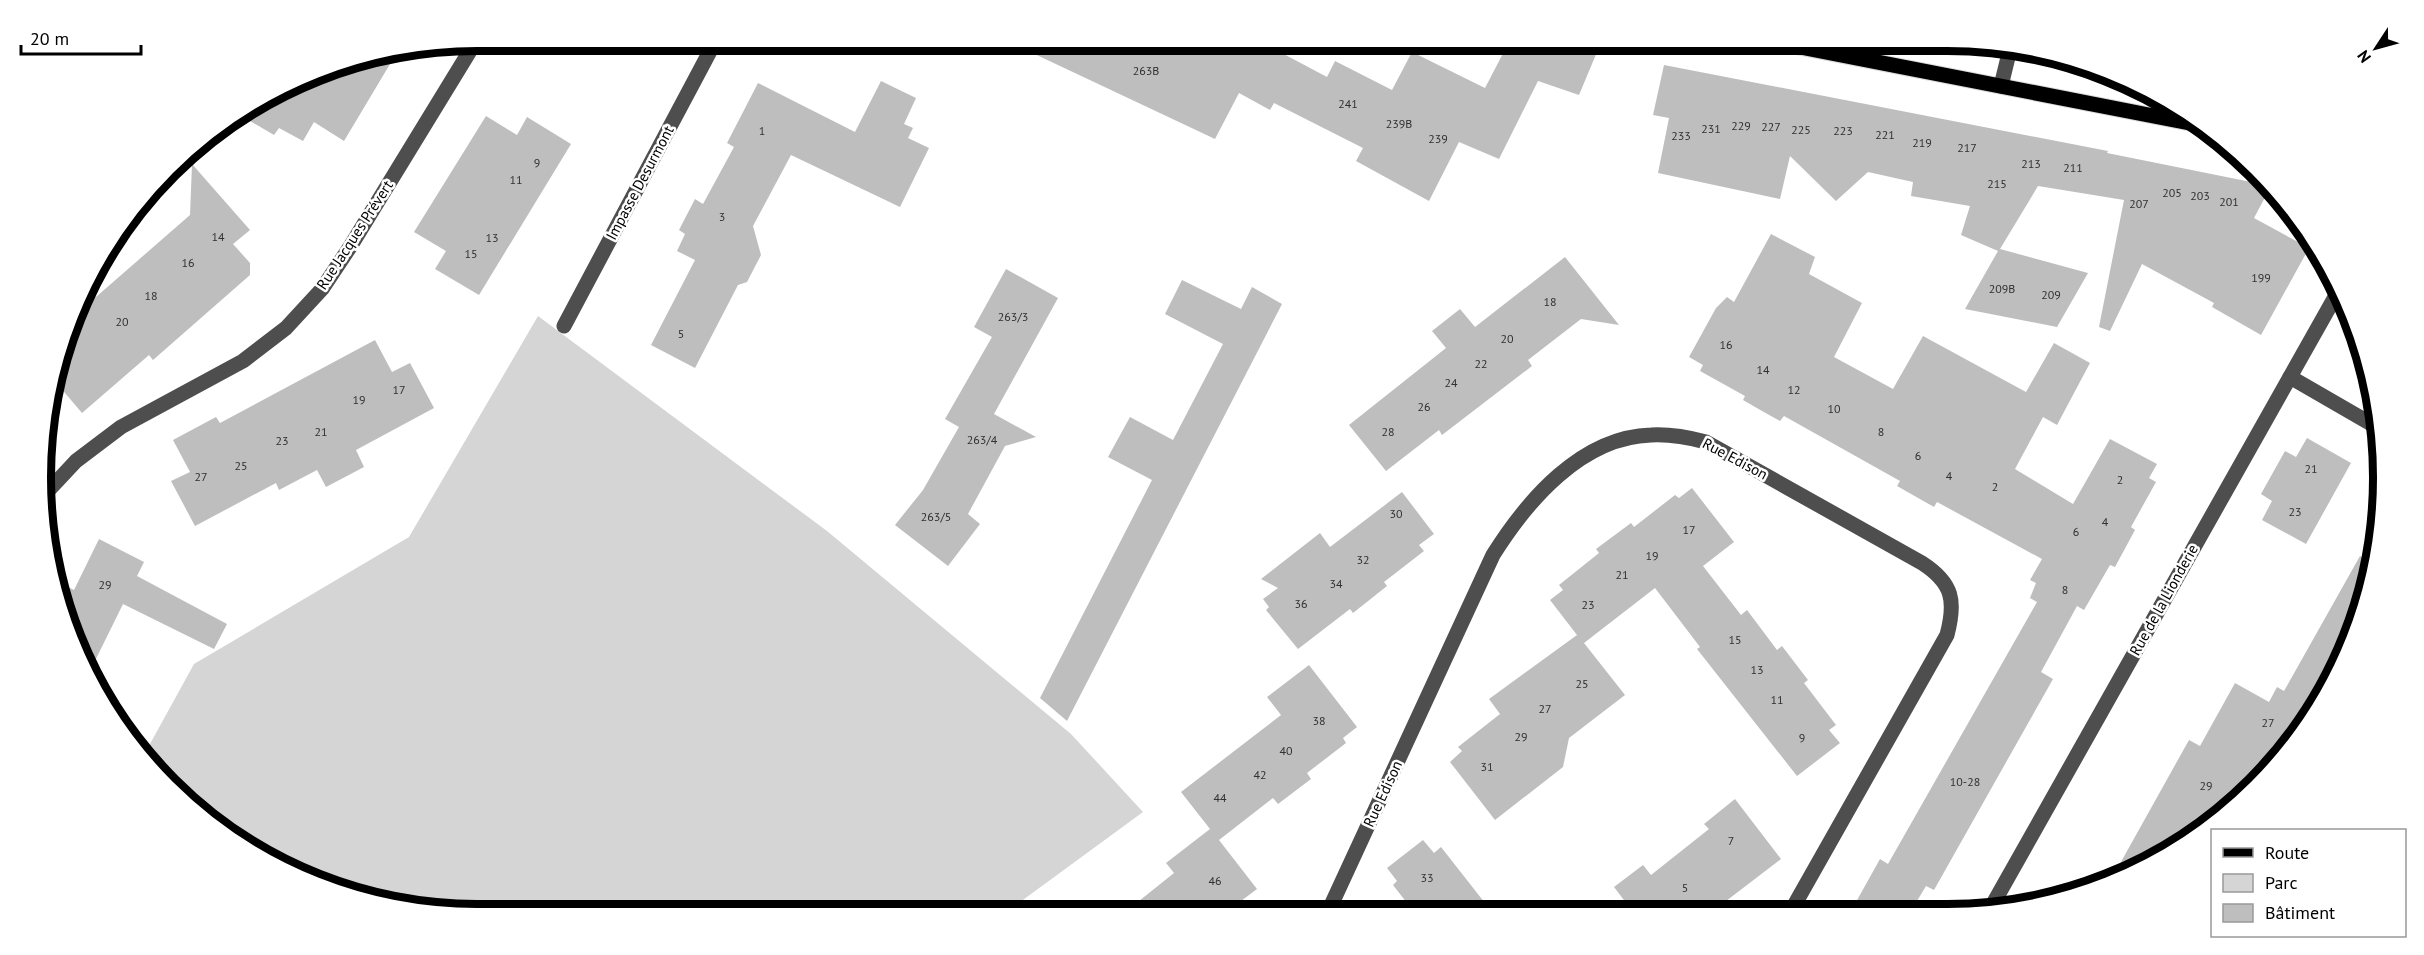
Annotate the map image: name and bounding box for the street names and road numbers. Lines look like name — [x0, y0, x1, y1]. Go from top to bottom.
street label: Impasse Desurmont — [601, 122, 678, 243]
street label: Rue Jacques Prévert — [312, 177, 397, 293]
street label: Rue Edison — [1699, 433, 1771, 484]
street label: Rue de la Lionderie — [2125, 541, 2202, 659]
street label: Rue Edison — [1359, 758, 1406, 830]

